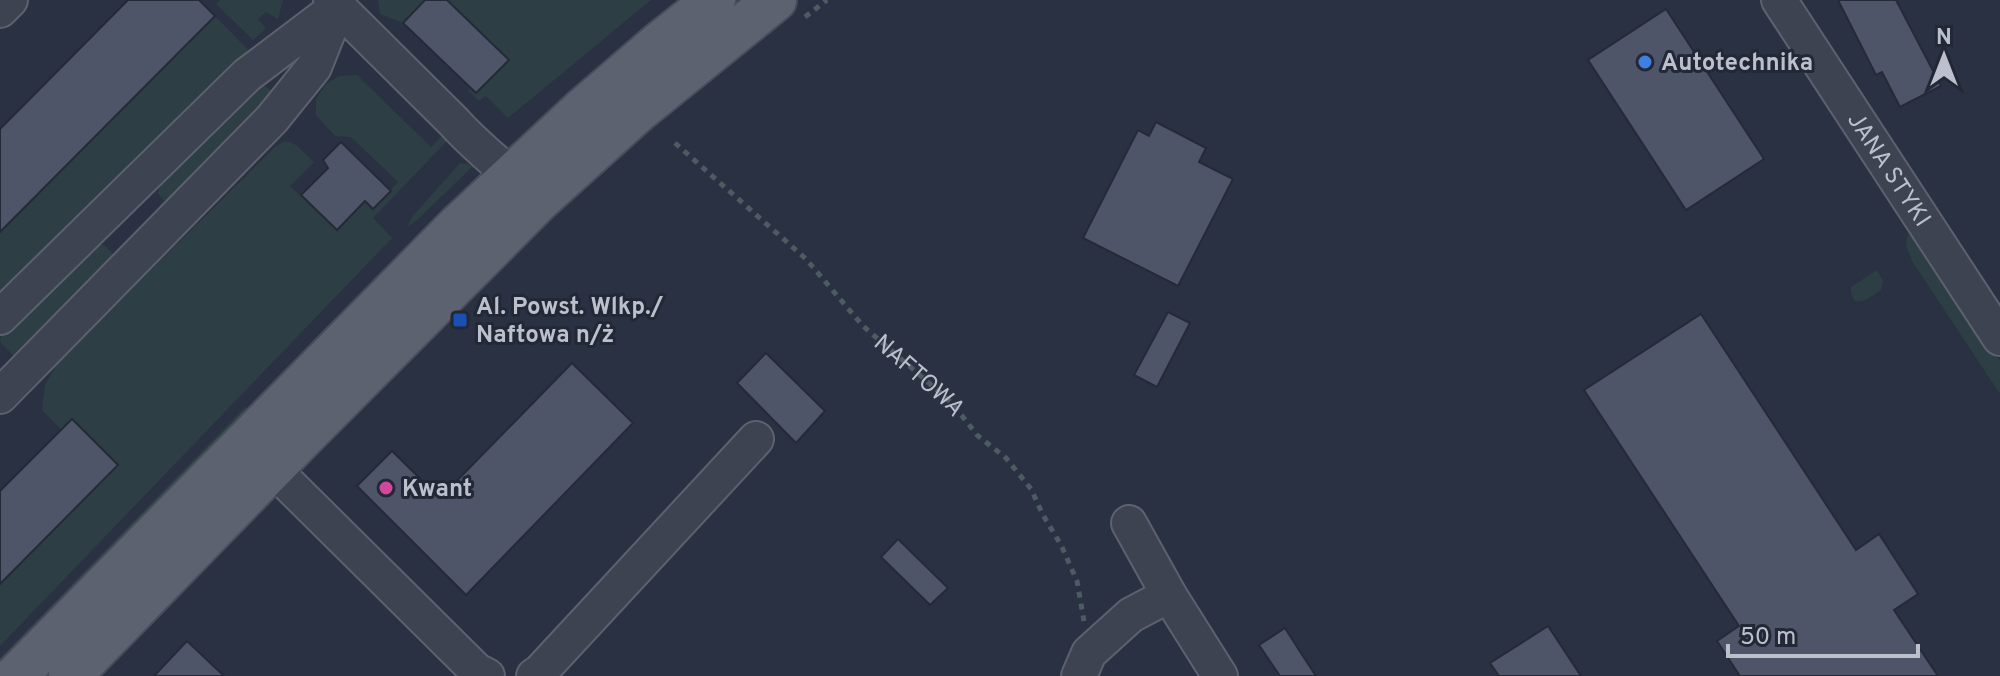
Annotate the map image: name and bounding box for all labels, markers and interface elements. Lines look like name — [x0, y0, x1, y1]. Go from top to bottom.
north arrow — [1904, 16, 1984, 96]
text: N — [1936, 25, 1952, 52]
place label: Autotechnika — [1661, 49, 1813, 79]
marker: Autotechnika — [1636, 53, 1654, 71]
street label: JANA STYKI — [1840, 107, 1936, 233]
place label: Al. Powst. Wlkp./ Naftowa n/ż — [476, 293, 664, 351]
marker: Al. Powst. Wlkp./ Naftowa n/ż — [451, 311, 469, 329]
street label: NAFTOWA — [867, 329, 970, 424]
place label: Kwant — [402, 475, 472, 505]
marker: Kwant — [377, 479, 395, 497]
scale bar — [1728, 608, 1918, 658]
text: 50 m — [1740, 623, 1796, 653]

